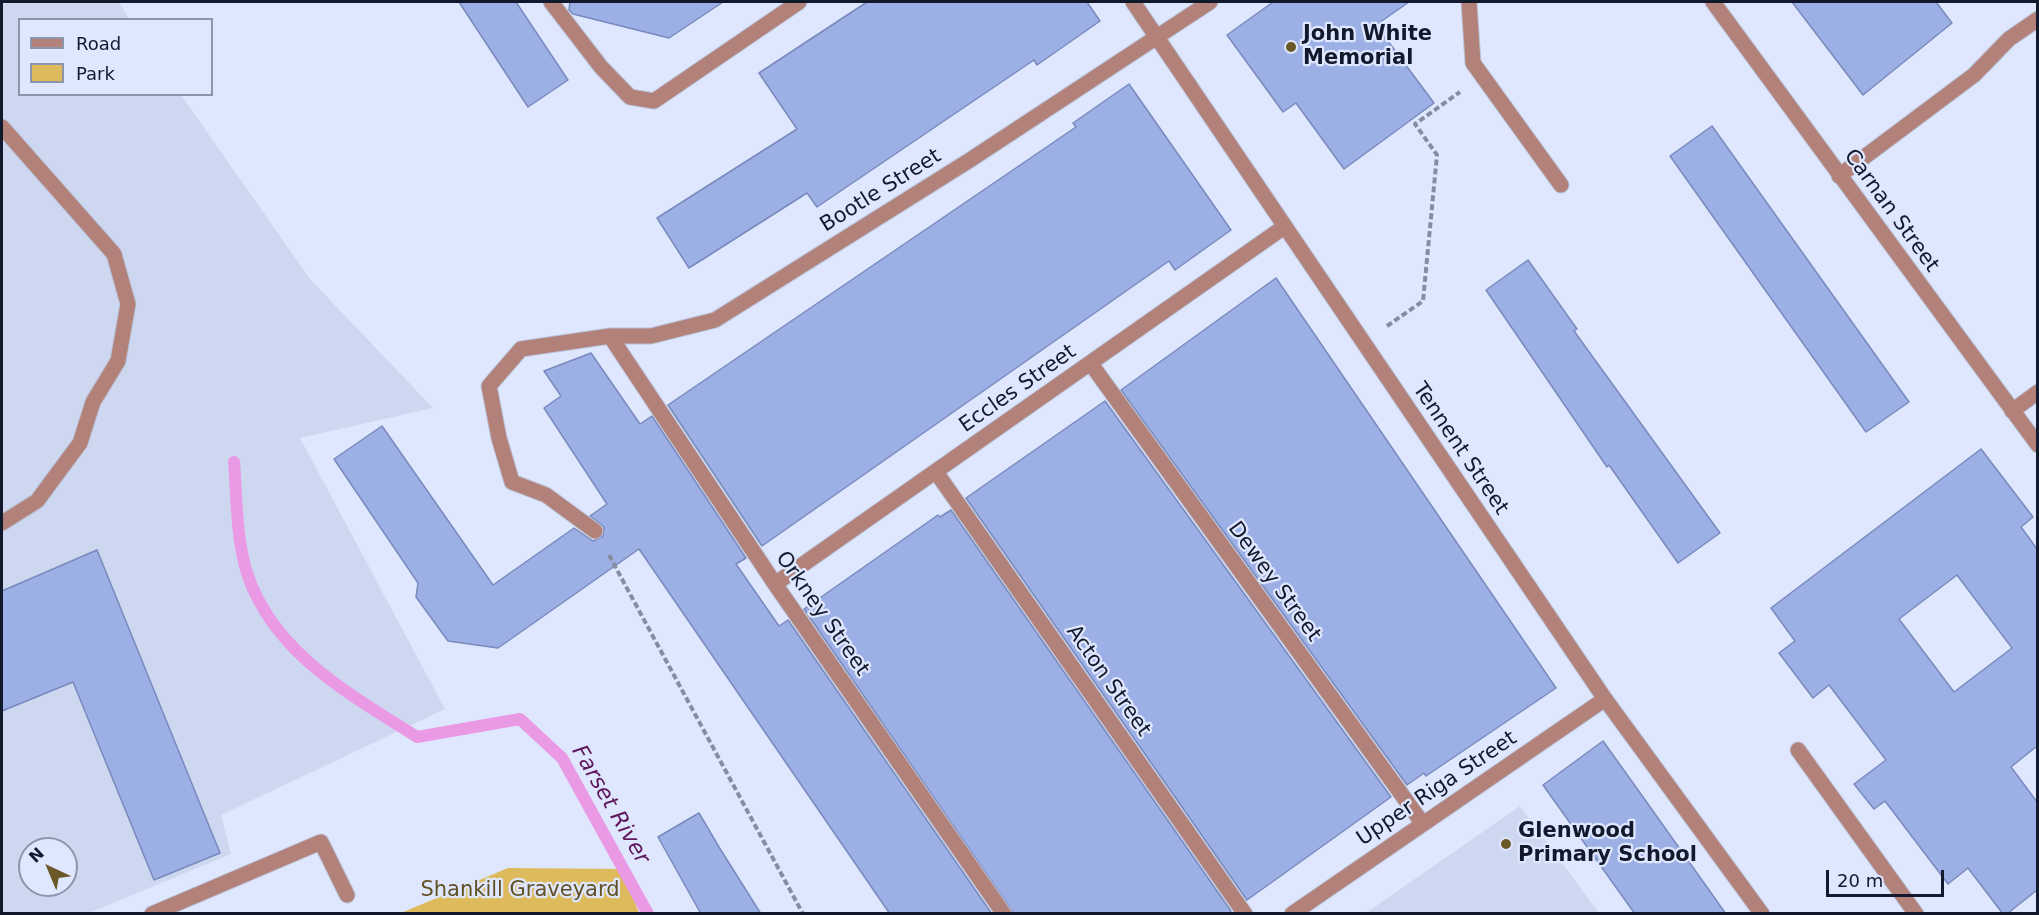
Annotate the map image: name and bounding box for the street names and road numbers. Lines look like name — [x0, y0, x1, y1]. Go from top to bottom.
street label: Bootle Street — [816, 144, 946, 238]
street label: Carnan Street — [1838, 145, 1944, 277]
street label: Eccles Street — [955, 340, 1081, 438]
street label: Tennent Street — [1407, 378, 1513, 520]
street label: Dewey Street — [1222, 517, 1326, 647]
street label: Orkney Street — [770, 547, 874, 681]
street label: Acton Street — [1060, 620, 1156, 742]
street label: Upper Riga Street — [1352, 726, 1522, 852]

